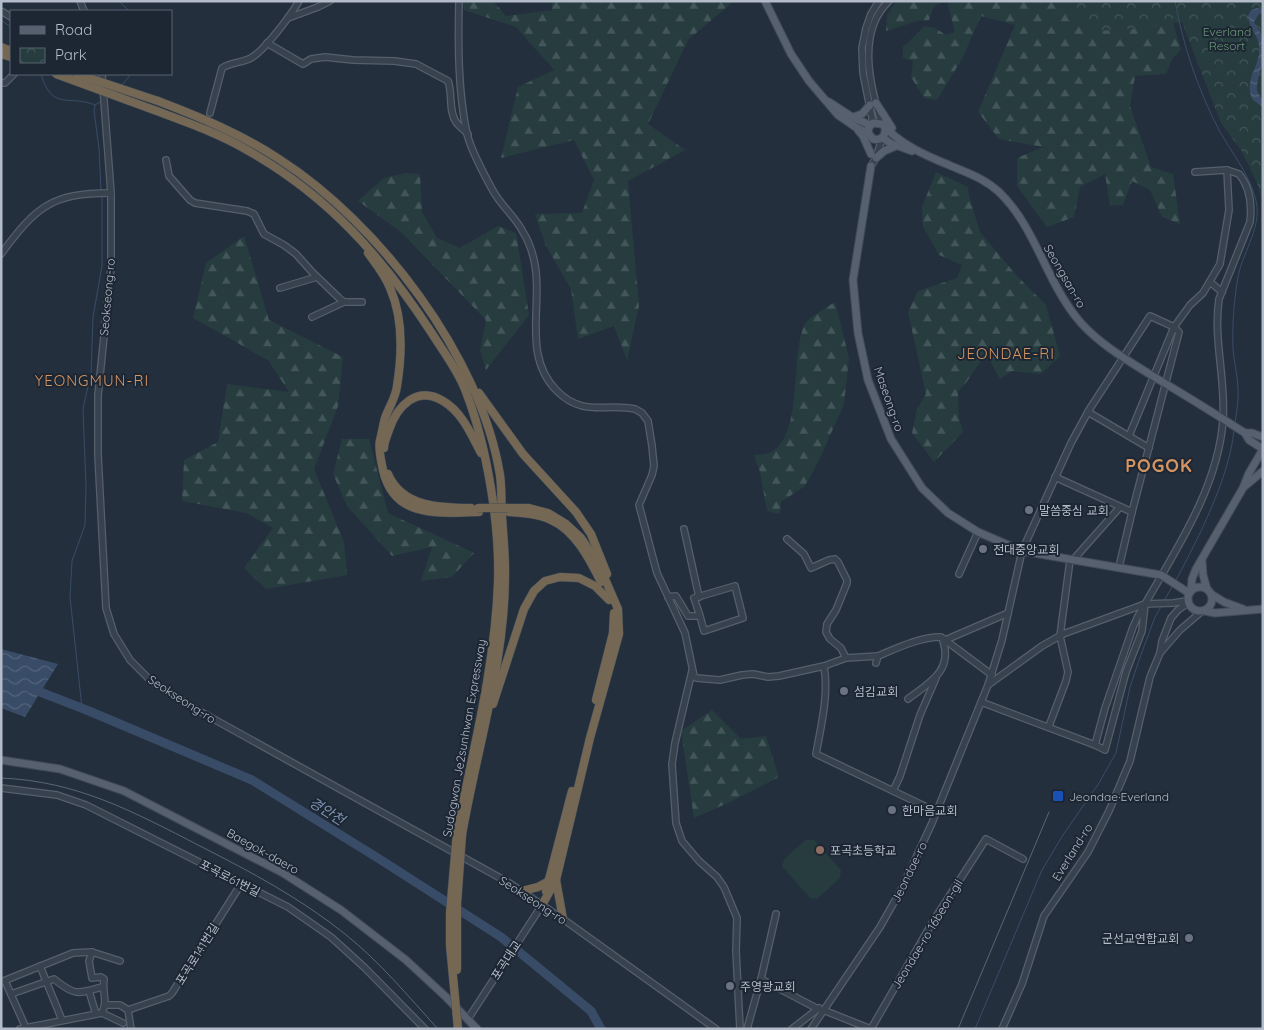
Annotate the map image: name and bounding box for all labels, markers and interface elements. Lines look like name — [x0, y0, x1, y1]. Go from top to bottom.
legend — [10, 10, 172, 75]
text: Road — [55, 20, 92, 39]
park label: Everland Resort — [1203, 24, 1251, 53]
text: Park — [55, 45, 87, 64]
street label: Seongsan-ro — [1041, 241, 1089, 311]
street label: Seokseong-ro — [96, 258, 118, 336]
district label: JEONDAE-RI — [957, 344, 1055, 363]
street label: Maseong-ro — [871, 365, 907, 433]
district label: YEONGMUN-RI — [35, 371, 149, 390]
district label: POGOK — [1125, 454, 1193, 477]
place label: 말씀중심 교회 — [1039, 503, 1109, 518]
marker: 말씀중심 교회 — [1023, 504, 1035, 516]
place label: 전대중앙교회 — [993, 542, 1059, 557]
marker: 전대중앙교회 — [977, 543, 989, 555]
street label: Sudogwon Je2sunhwan Expressway — [439, 638, 489, 838]
street label: Seokseong-ro — [145, 672, 219, 726]
place label: 섬김교회 — [854, 684, 898, 699]
marker: 섬김교회 — [838, 685, 850, 697]
marker: Jeondae·Everland — [1051, 789, 1065, 803]
place label: Jeondae·Everland — [1069, 789, 1169, 804]
water label: 경안천 — [306, 793, 349, 829]
place label: 한마음교회 — [902, 803, 957, 818]
marker: 한마음교회 — [886, 804, 898, 816]
street label: Everland-ro — [1048, 821, 1096, 883]
street label: Baegok-daero — [224, 825, 302, 877]
street label: Jeondae-ro — [888, 839, 930, 905]
place label: 포곡초등학교 — [830, 843, 896, 858]
marker: 포곡초등학교 — [814, 844, 826, 856]
street label: 포곡로61번길 — [197, 856, 263, 900]
street label: Seokseong-ro — [496, 873, 570, 927]
street label: Jeondae-ro 16beon-gil — [888, 876, 966, 992]
street label: 포곡로141번길 — [172, 920, 222, 988]
place label: 군선교연합교회 — [1102, 931, 1179, 946]
marker: 군선교연합교회 — [1183, 932, 1195, 944]
street label: 포곡대교 — [488, 937, 524, 983]
place label: 주영광교회 — [740, 979, 795, 994]
marker: 주영광교회 — [724, 980, 736, 992]

